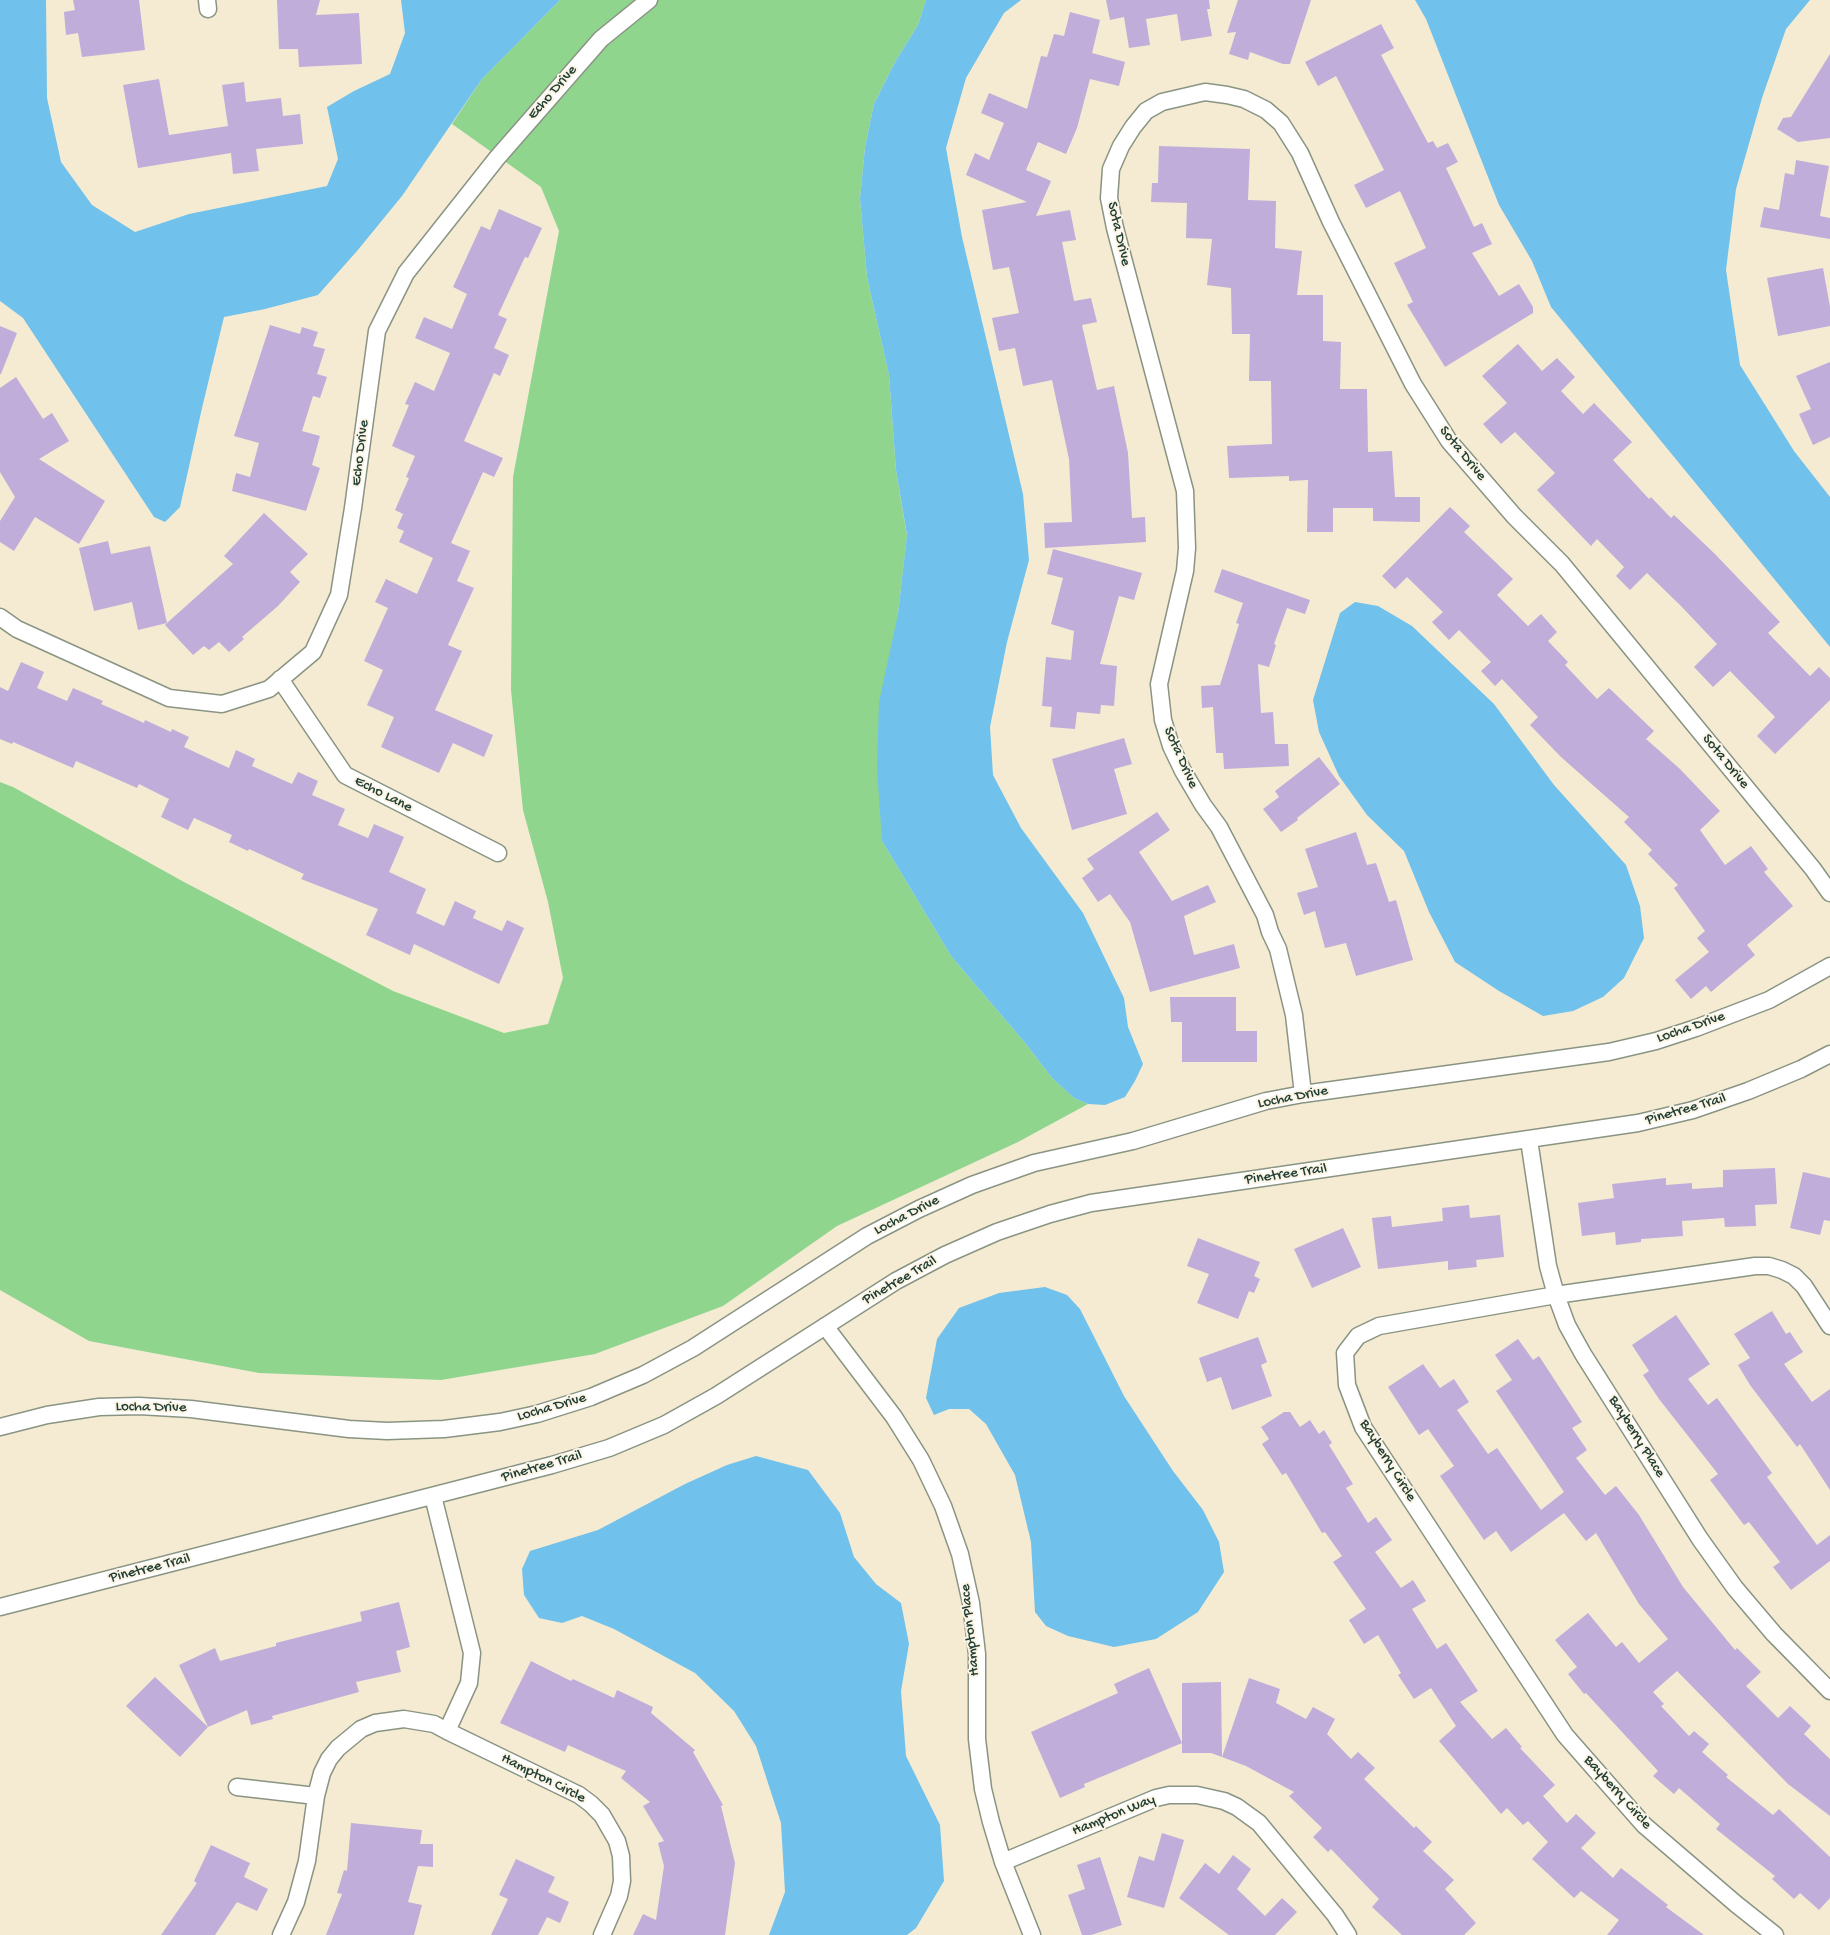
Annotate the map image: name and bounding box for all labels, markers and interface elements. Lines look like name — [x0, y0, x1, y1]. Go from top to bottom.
street label: Echo Drive — [524, 62, 582, 124]
street label: Sota Drive — [1102, 200, 1134, 268]
street label: Echo Drive — [348, 419, 374, 487]
street label: Sota Drive — [1434, 423, 1490, 485]
street label: Sota Drive — [1158, 724, 1202, 792]
street label: Sota Drive — [1697, 731, 1753, 793]
street label: Echo Lane — [351, 773, 415, 817]
street label: Locha Drive — [1655, 1008, 1727, 1048]
street label: Locha Drive — [1256, 1082, 1330, 1114]
street label: Pinetree Trail — [1644, 1090, 1728, 1130]
street label: Pinetree Trail — [1244, 1160, 1328, 1190]
street label: Locha Drive — [871, 1192, 943, 1240]
street label: Pinetree Trail — [860, 1252, 940, 1310]
street label: Locha Drive — [515, 1390, 589, 1426]
street label: Bayberry Place — [1604, 1393, 1668, 1481]
street label: Locha Drive — [115, 1398, 187, 1418]
street label: Bayberry Circle — [1355, 1417, 1419, 1505]
street label: Pinetree Trail — [500, 1447, 584, 1487]
street label: Pinetree Trail — [108, 1550, 192, 1588]
street label: Hampton Place — [957, 1583, 985, 1677]
street label: Hampton Circle — [498, 1750, 588, 1808]
street label: Bayberry Circle — [1579, 1752, 1655, 1834]
street label: Hampton Way — [1070, 1791, 1158, 1841]

